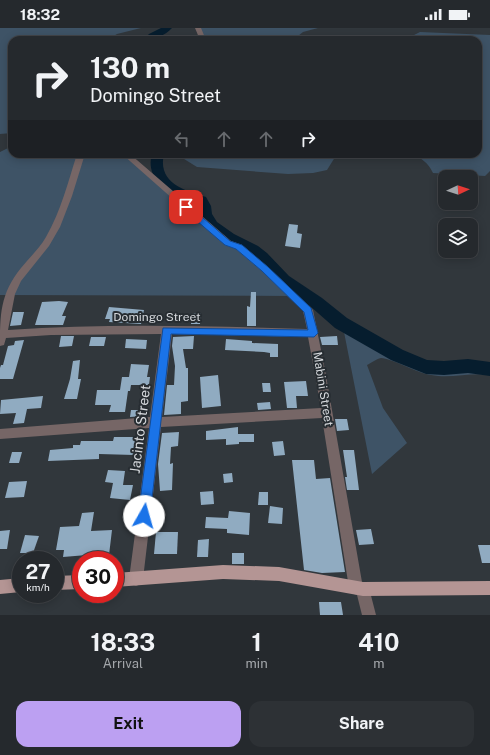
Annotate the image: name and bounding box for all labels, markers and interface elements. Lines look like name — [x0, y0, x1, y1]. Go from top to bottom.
text: 18:32 — [20, 6, 60, 23]
text: 130 m — [90, 51, 170, 84]
icon: right — [24, 52, 76, 104]
text: Domingo Street — [90, 85, 221, 106]
icon: left — [171, 128, 193, 150]
icon: ahead — [213, 128, 235, 150]
icon: ahead — [255, 128, 277, 150]
icon: right — [297, 128, 319, 150]
north arrow — [438, 170, 478, 210]
map controls — [438, 170, 478, 258]
pin — [169, 190, 203, 224]
icon: arrive — [175, 196, 197, 218]
button: layers — [438, 218, 478, 258]
street label: Domingo Street — [113, 310, 201, 324]
street label: Mabini Street — [310, 351, 336, 428]
street label: Jacinto Street — [127, 384, 153, 474]
position arrow — [123, 495, 165, 537]
speed limit sign: 30 — [72, 551, 124, 603]
text: 27 — [25, 560, 51, 584]
text: km/h — [26, 581, 50, 593]
text: 18:33 — [90, 628, 155, 656]
text: 1 — [251, 628, 262, 656]
text: 410 — [358, 628, 400, 656]
text: Arrival — [103, 656, 143, 671]
text: min — [246, 656, 268, 671]
text: m — [373, 656, 384, 671]
button: Exit — [16, 701, 241, 747]
button: Share — [249, 701, 474, 747]

